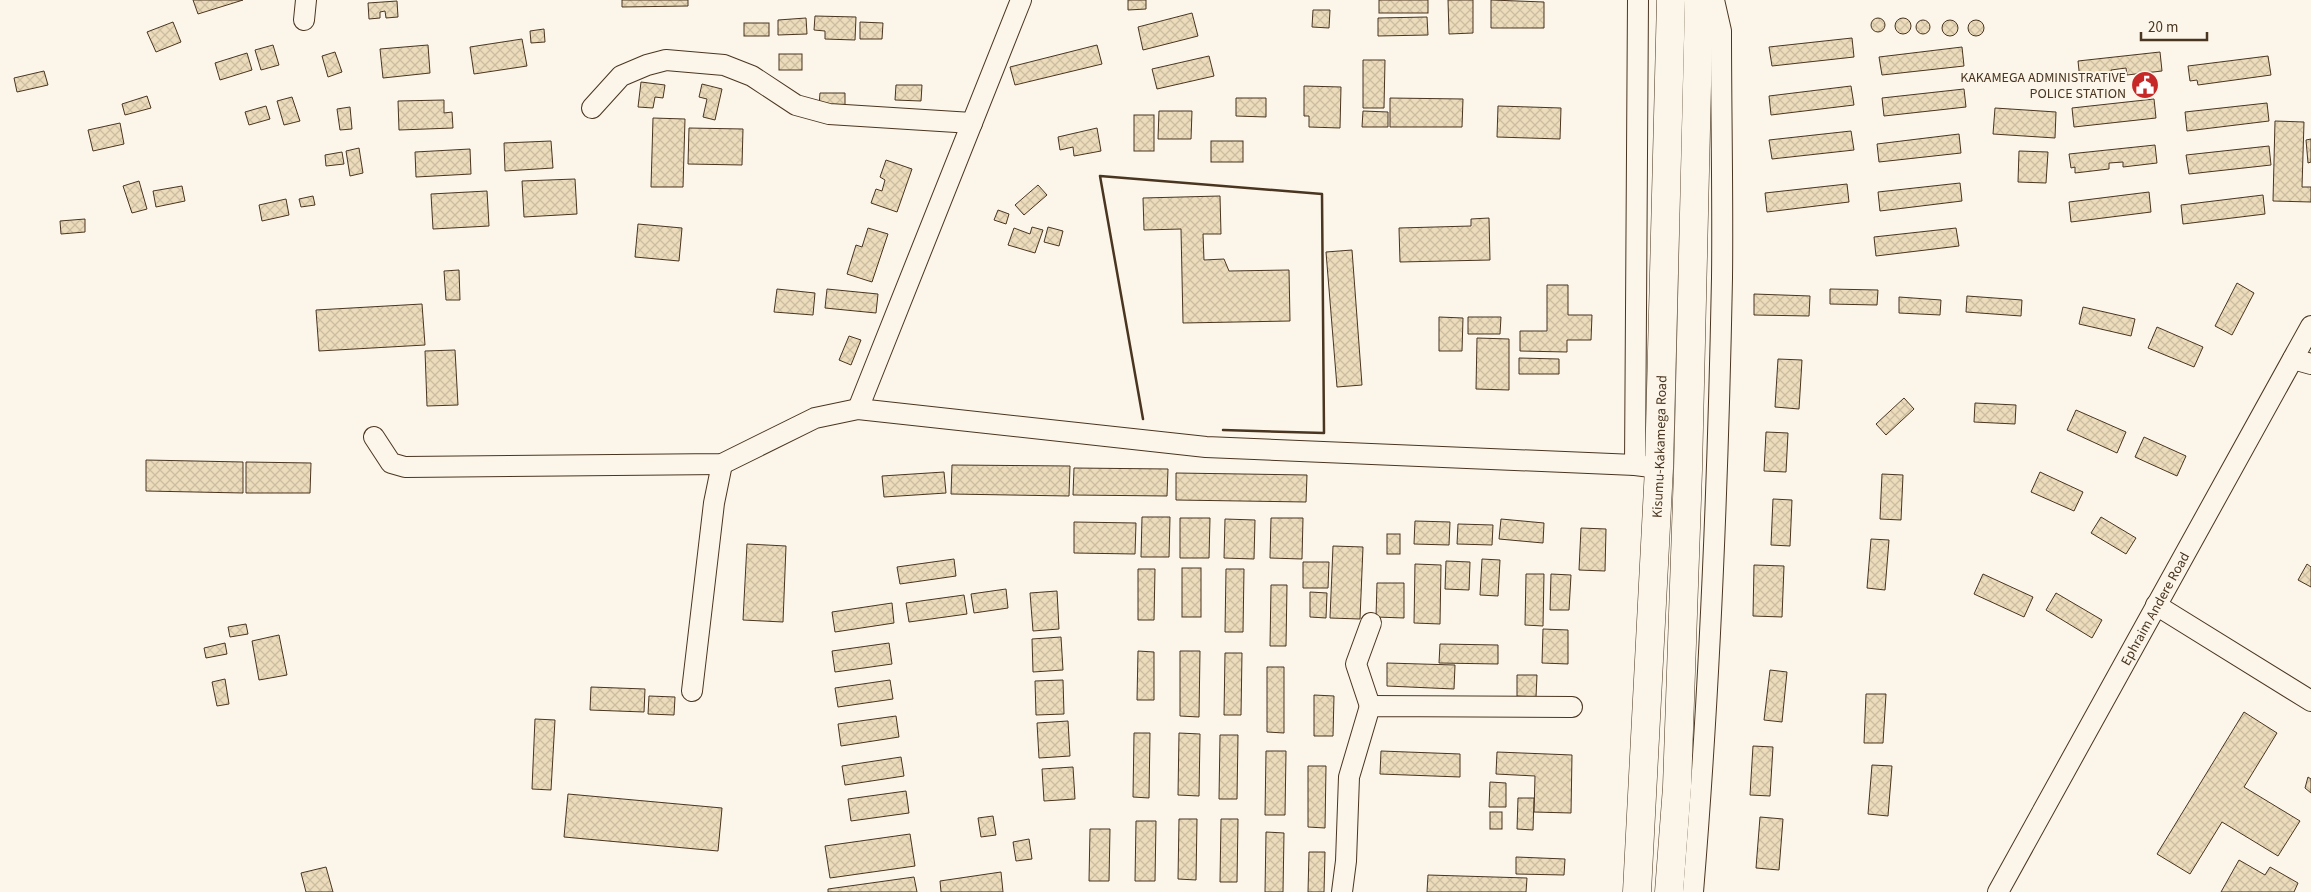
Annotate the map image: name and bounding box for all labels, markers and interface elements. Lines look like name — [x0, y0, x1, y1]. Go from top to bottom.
scale bar — [2141, 10, 2207, 42]
text: 20 m — [2148, 17, 2178, 38]
place label: KAKAMEGA ADMINISTRATIVE POLICE STATION — [1960, 68, 2126, 104]
public building icon: KAKAMEGA ADMINISTRATIVE POLICE STATION — [2130, 70, 2160, 100]
street label: Kisumu-Kakamega Road — [1647, 375, 1672, 519]
street label: Ephraim Andere Road — [2116, 549, 2195, 669]

